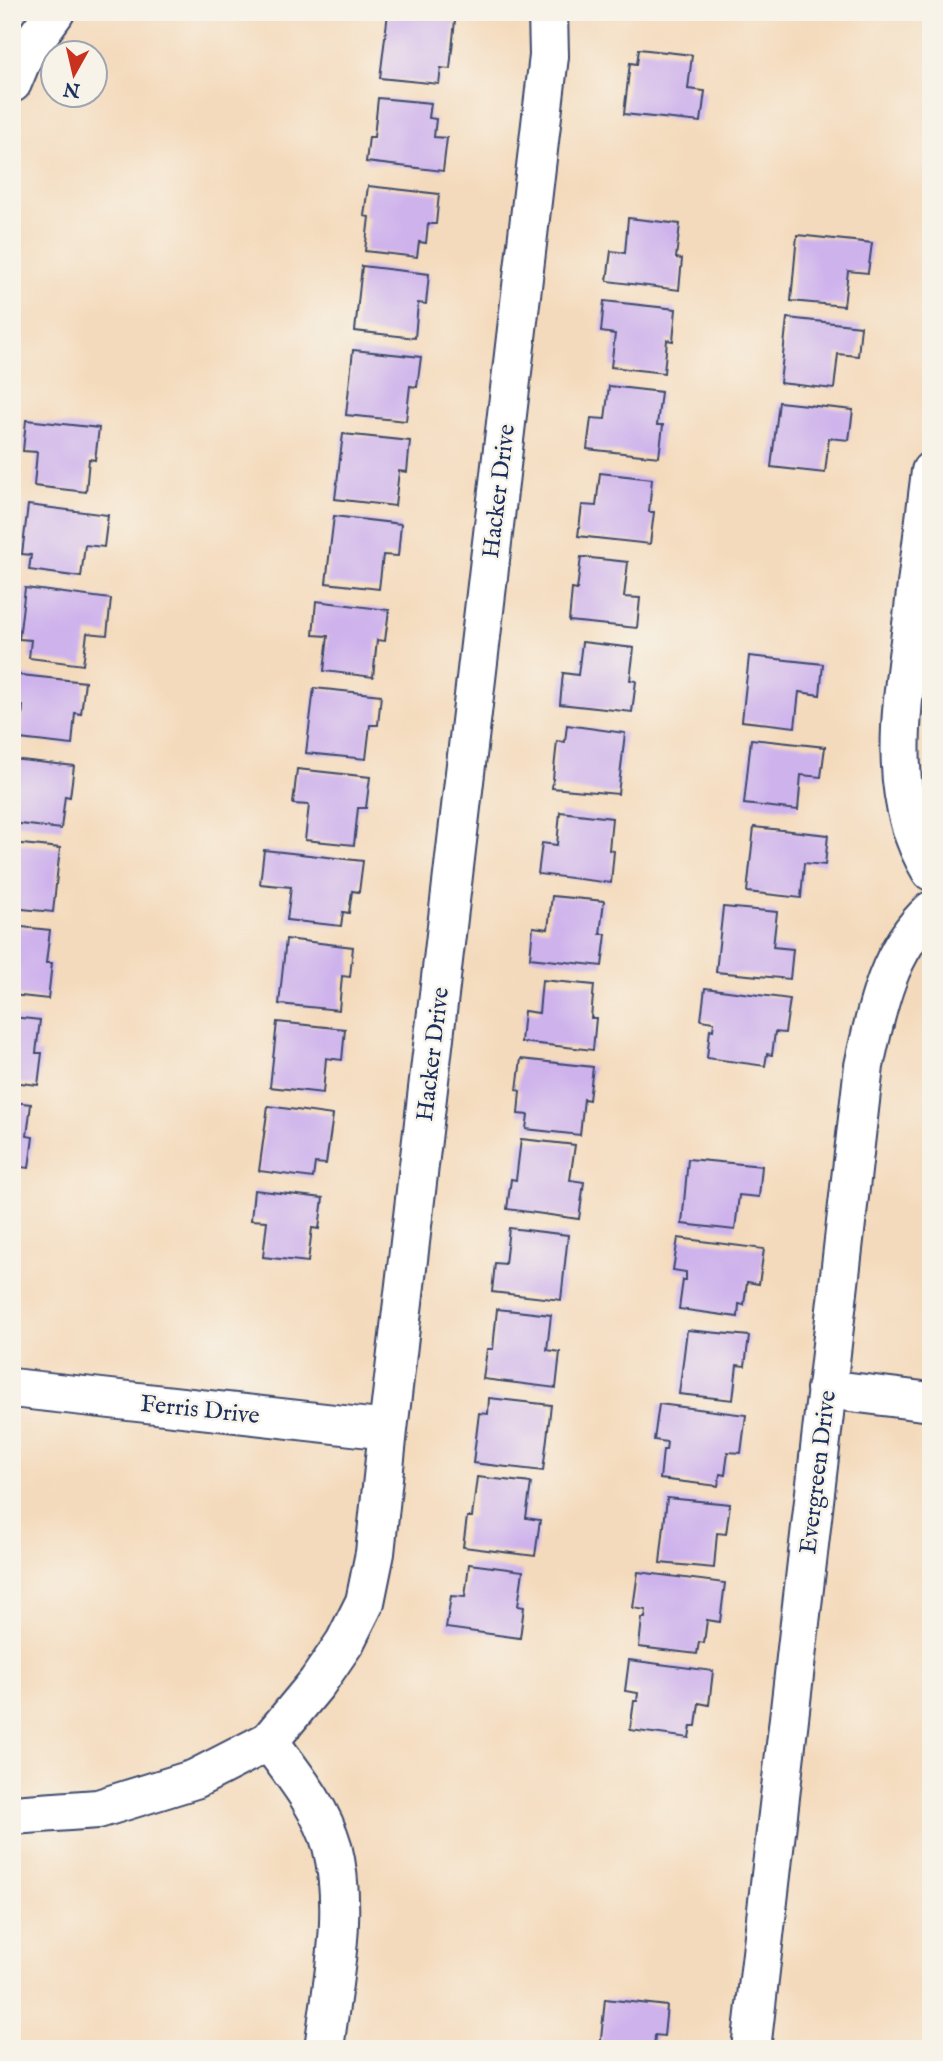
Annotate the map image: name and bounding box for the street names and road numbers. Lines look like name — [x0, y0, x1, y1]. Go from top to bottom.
street label: Hacker Drive — [476, 422, 523, 560]
street label: Hacker Drive — [410, 985, 457, 1123]
street label: Ferris Drive — [139, 1389, 261, 1432]
street label: Evergreen Drive — [793, 1389, 844, 1556]

